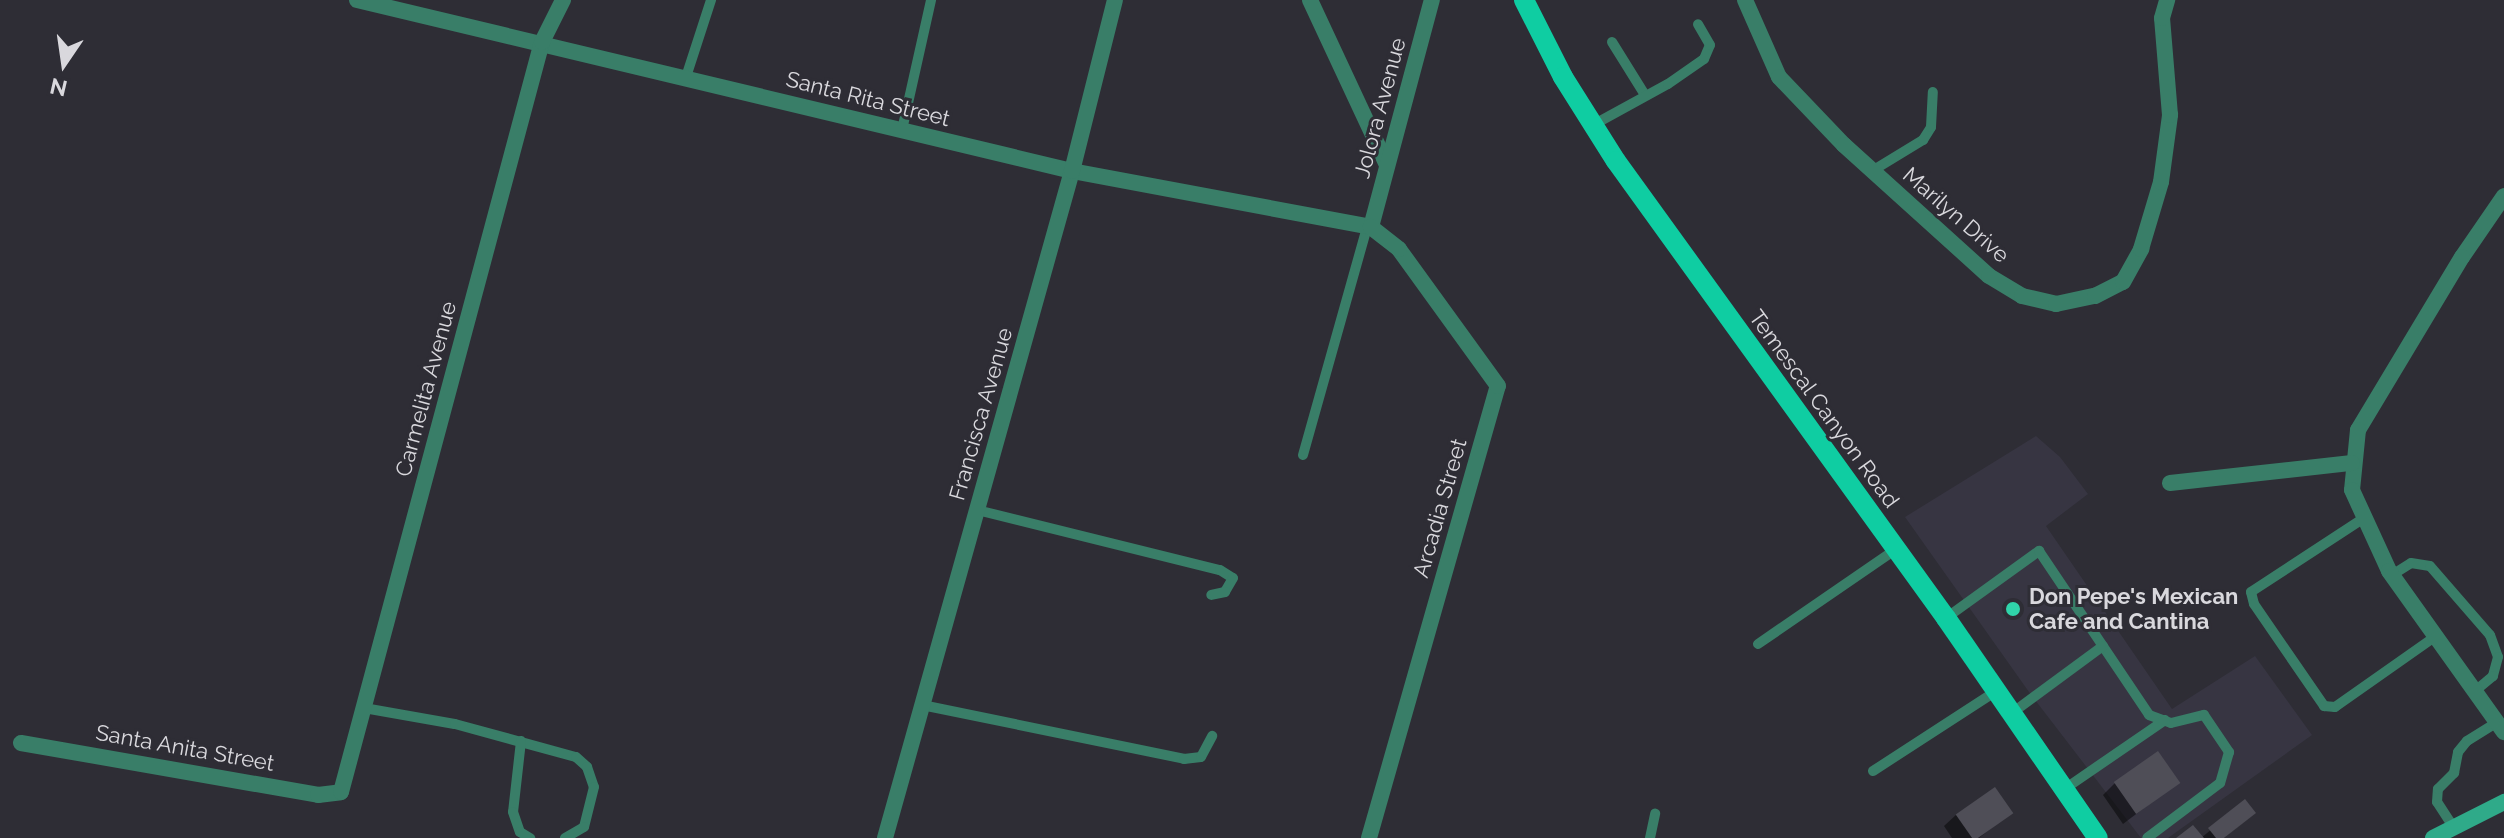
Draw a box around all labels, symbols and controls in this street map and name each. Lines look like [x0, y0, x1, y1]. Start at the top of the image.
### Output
north arrow [24, 24, 104, 104]
street label: Jolora Avenue [1348, 35, 1412, 181]
street label: Santa Rita Street [783, 66, 953, 132]
text: N [48, 73, 70, 102]
street label: Marilyn Drive [1897, 162, 2015, 268]
street label: Carmelita Avenue [390, 298, 462, 480]
street label: Temescal Canyon Road [1743, 305, 1905, 513]
street label: Francisca Avenue [944, 324, 1018, 504]
street label: Arcadia Street [1408, 435, 1472, 581]
place label: Don Pepe's Mexican Cafe and Cantina [2029, 583, 2238, 634]
marker: Don Pepe's Mexican Cafe and Cantina [2004, 600, 2022, 618]
street label: Santa Anita Street [93, 719, 277, 777]

